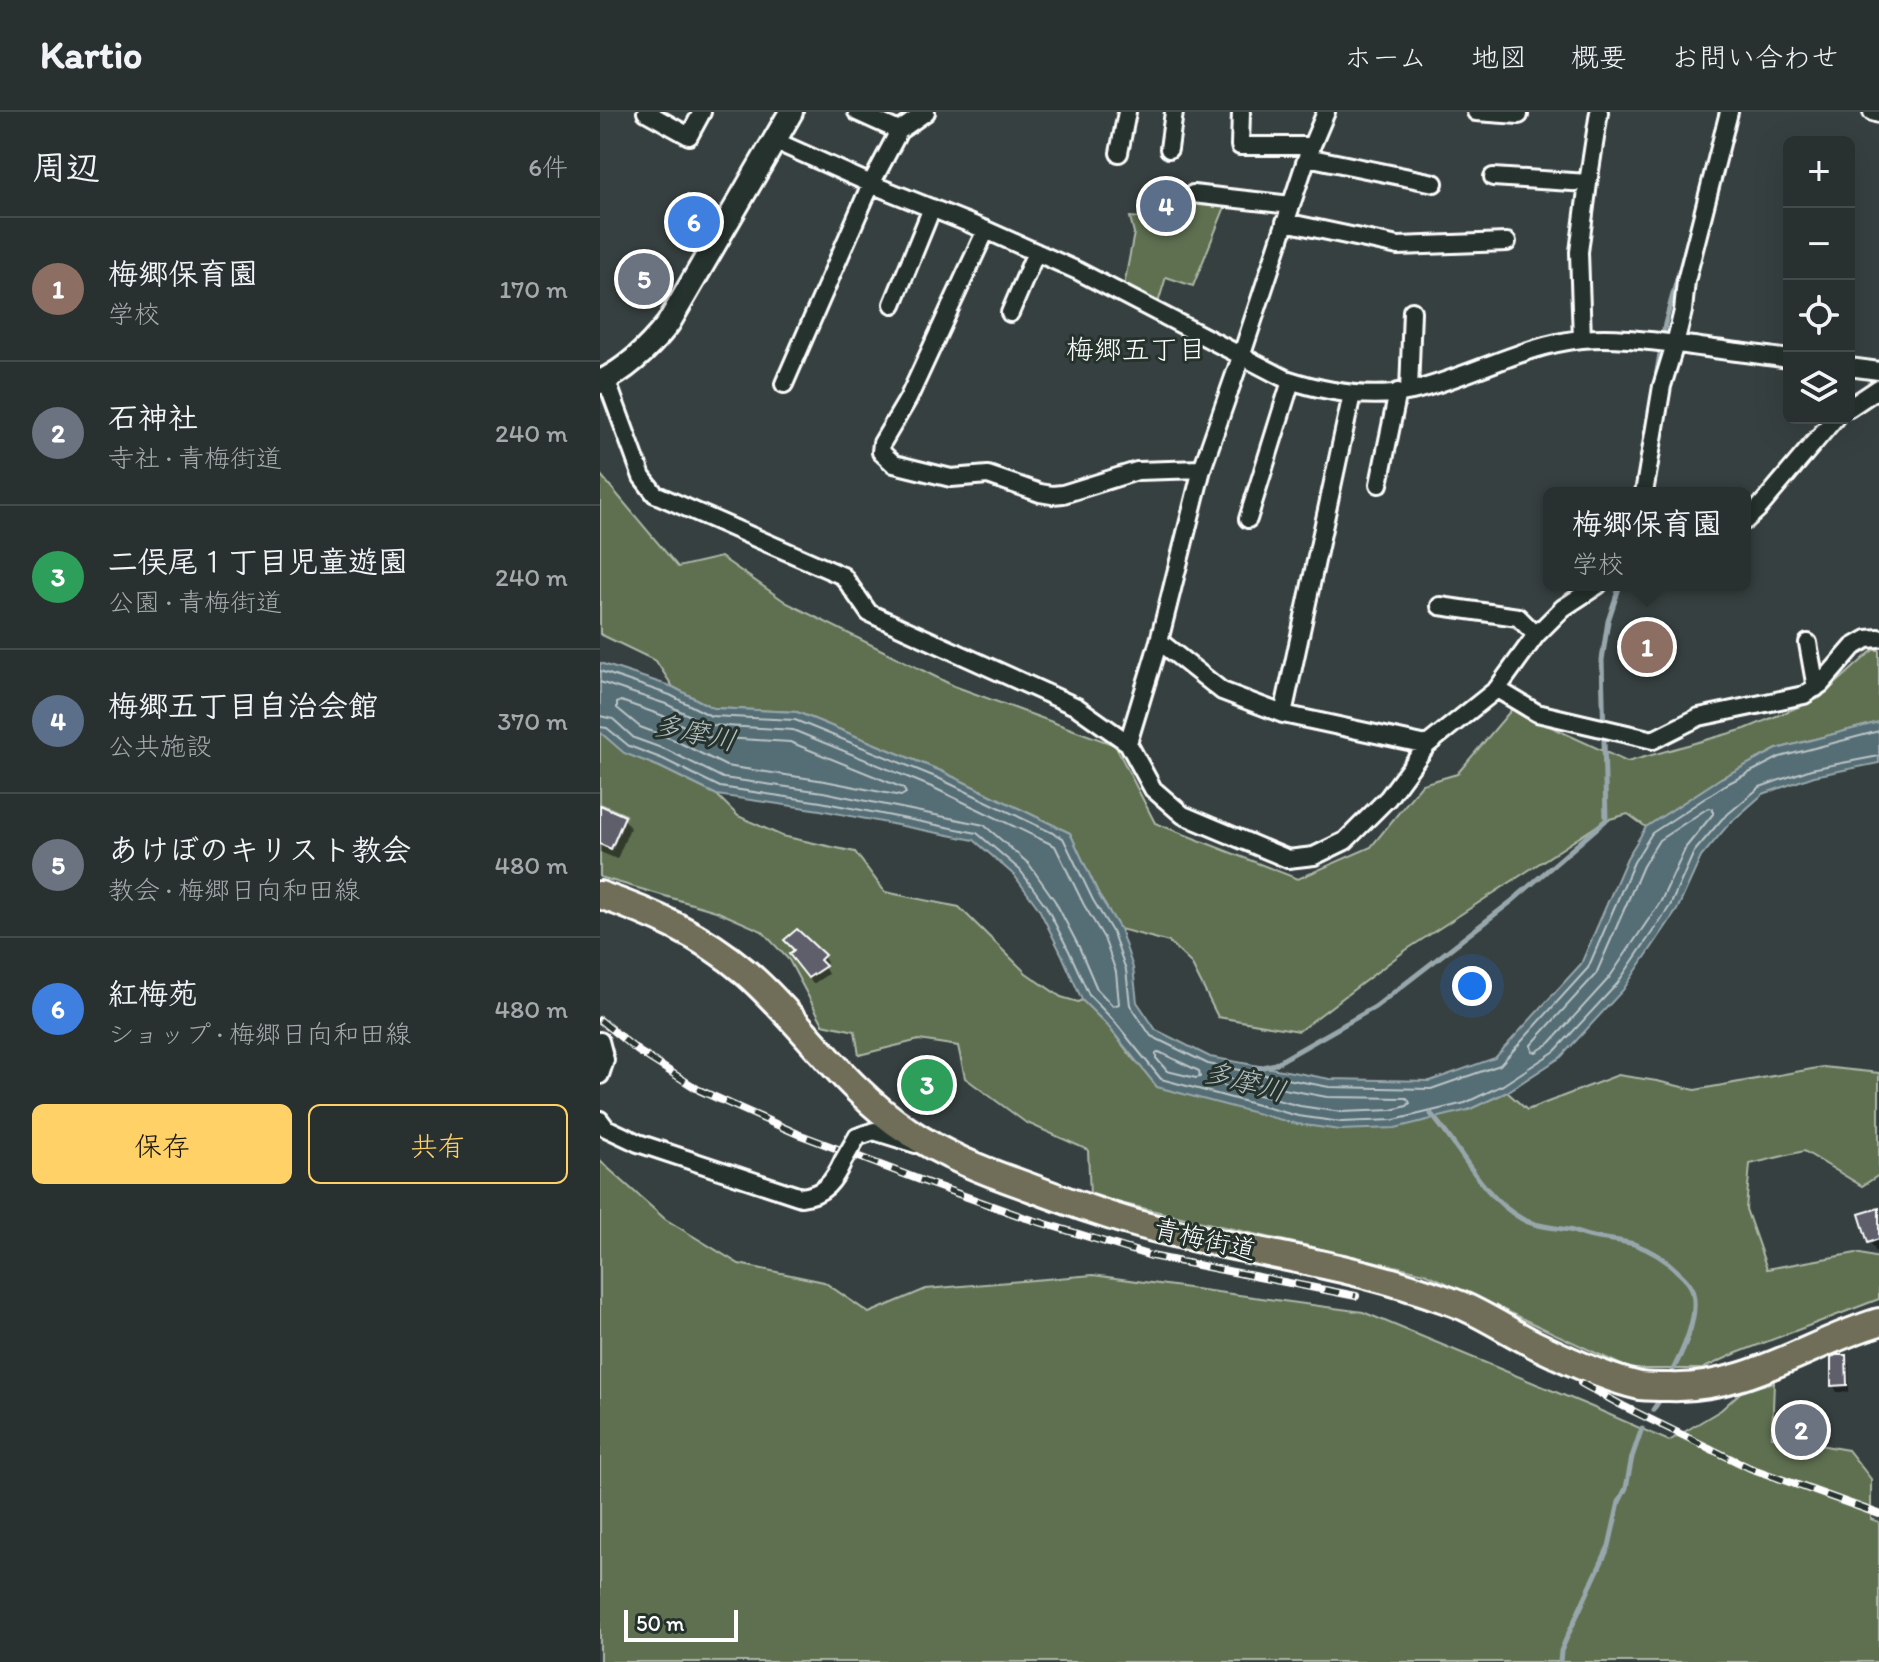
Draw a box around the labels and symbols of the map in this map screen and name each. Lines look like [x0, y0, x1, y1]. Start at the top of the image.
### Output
pin: 4 [1140, 176, 1192, 236]
pin: 6 [668, 192, 720, 252]
pin: 5 [618, 249, 670, 309]
district label: 梅郷五丁目 [1066, 332, 1206, 366]
pin: 1 [1621, 617, 1673, 677]
water label: 多摩川 [650, 707, 740, 757]
your location [1452, 966, 1492, 1006]
water label: 多摩川 [1200, 1054, 1290, 1108]
pin: 3 [901, 1055, 953, 1115]
street label: 青梅街道 [1151, 1212, 1259, 1266]
pin: 2 [1775, 1400, 1827, 1460]
scale bar [624, 1606, 738, 1642]

